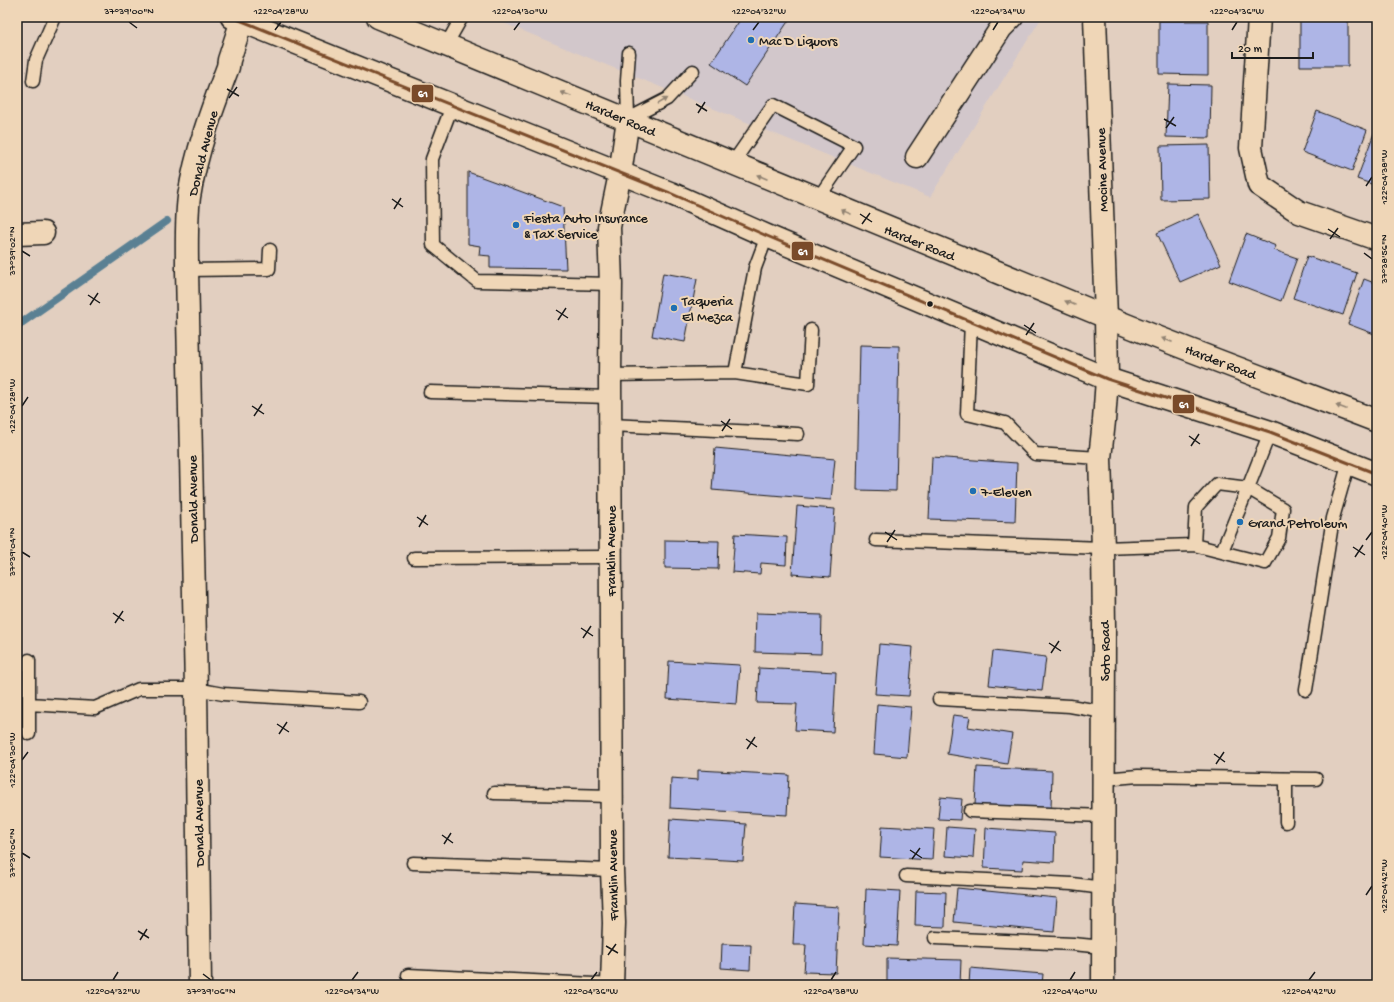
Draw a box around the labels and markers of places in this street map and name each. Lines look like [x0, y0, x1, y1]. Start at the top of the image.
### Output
place label: Mac D Liquors [759, 34, 838, 51]
marker: Mac D Liquors [746, 35, 756, 45]
place label: Fiesta Auto Insurance & Tax Service [523, 211, 648, 244]
marker: Fiesta Auto Insurance & Tax Service [511, 220, 521, 230]
place label: Taqueria El Mezca [681, 294, 734, 327]
unlabelled marker [925, 299, 935, 309]
marker: Taqueria El Mezca [669, 303, 679, 313]
place label: 7-Eleven [980, 485, 1032, 502]
marker: 7-Eleven [968, 486, 978, 496]
place label: Grand Petroleum [1248, 516, 1347, 533]
marker: Grand Petroleum [1235, 517, 1245, 527]

